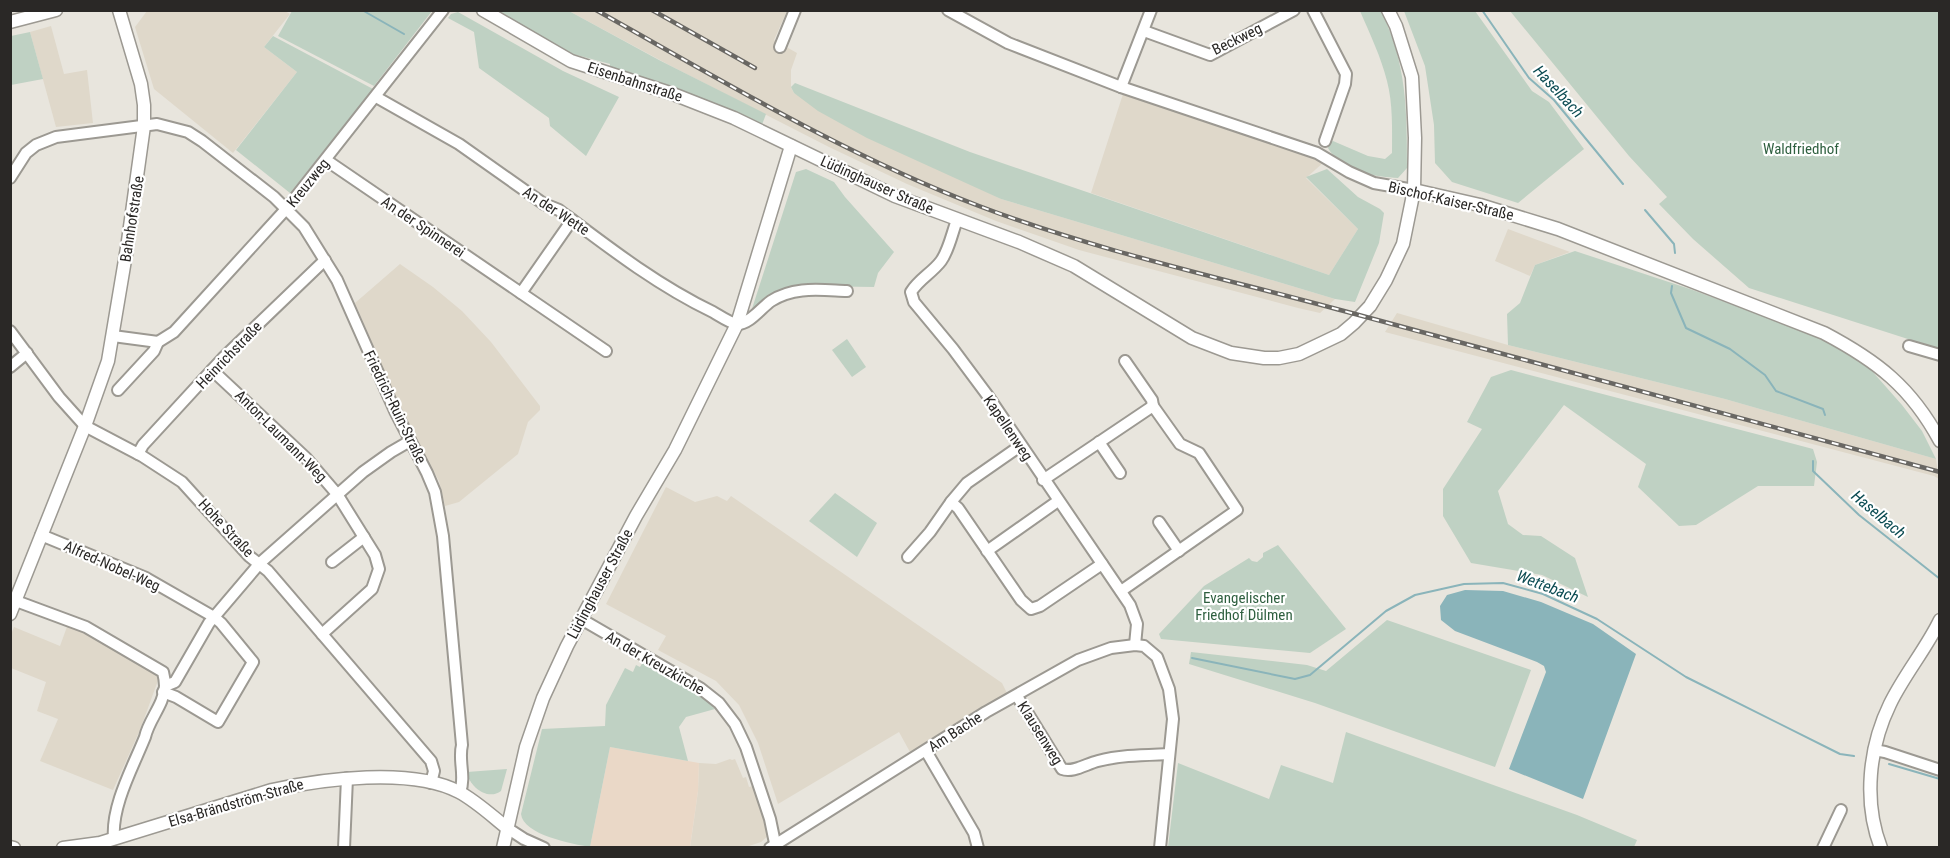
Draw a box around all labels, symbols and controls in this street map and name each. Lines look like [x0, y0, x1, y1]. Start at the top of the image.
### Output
street label: Beckweg [1209, 19, 1265, 59]
street label: Eisenbahnstraße [585, 58, 685, 106]
water label: Haselbach [1530, 61, 1588, 121]
park label: Waldfriedhof [1763, 140, 1839, 158]
street label: Lüdinghauser Straße [818, 152, 936, 218]
street label: Kreuzweg [283, 155, 333, 211]
street label: Bahnhofstraße [116, 175, 148, 263]
street label: Bischof-Kaiser-Straße [1387, 178, 1515, 224]
street label: An der Wette [519, 183, 593, 239]
street label: An der Spinnerei [378, 192, 468, 262]
street label: Heinrichstraße [192, 318, 266, 392]
street label: Friedrich-Ruin-Straße [360, 348, 430, 466]
street label: Anton-Laumann-Weg [231, 386, 331, 486]
street label: Kapellenweg [980, 392, 1036, 464]
water label: Haselbach [1848, 486, 1910, 542]
street label: Hohe Straße [194, 495, 258, 561]
street label: Lüdinghauser Straße [563, 526, 637, 642]
street label: Alfred-Nobel-Weg [61, 537, 163, 595]
water label: Wettebach [1514, 566, 1582, 607]
park label: Evangelischer Friedhof Dülmen [1195, 589, 1293, 624]
street label: An der Kreuzkirche [602, 627, 708, 699]
street label: Klausenweg [1013, 698, 1067, 768]
street label: Am Bache [925, 708, 985, 756]
street label: Elsa-Brändström-Straße [166, 775, 306, 831]

